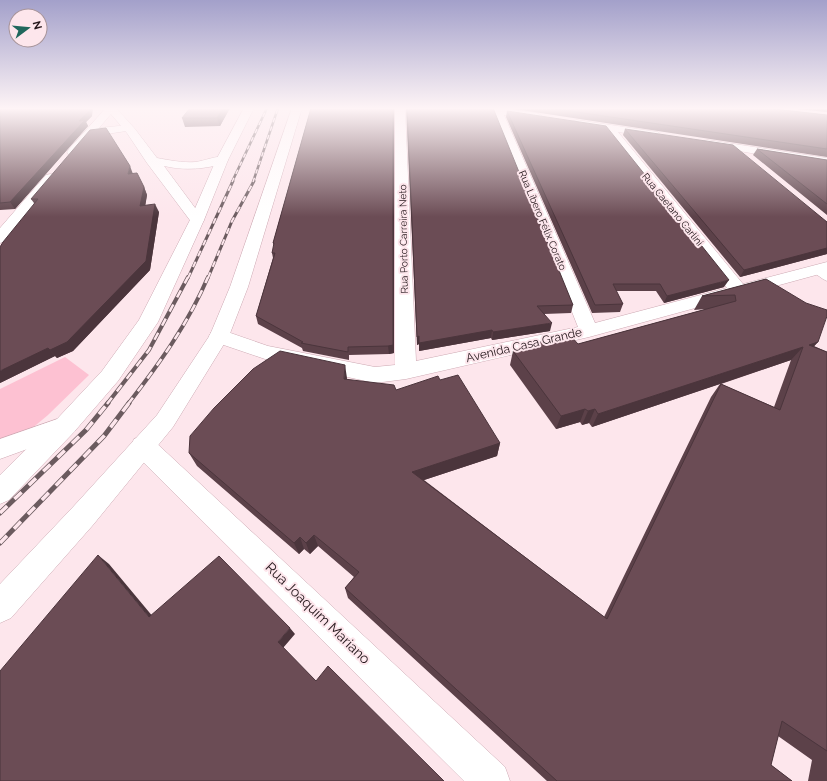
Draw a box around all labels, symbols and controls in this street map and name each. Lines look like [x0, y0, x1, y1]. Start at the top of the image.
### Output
north arrow [8, 8, 48, 48]
text: N [30, 20, 45, 31]
street label: Rua Líbero Félix Corato [517, 169, 569, 272]
street label: Rua Caetano Carlini [640, 171, 705, 248]
street label: Rua Porto Carreira Neto [397, 184, 410, 294]
street label: Avenida Casa Grande [465, 325, 583, 365]
street label: Rua Joaquim Mariano [262, 559, 374, 667]

